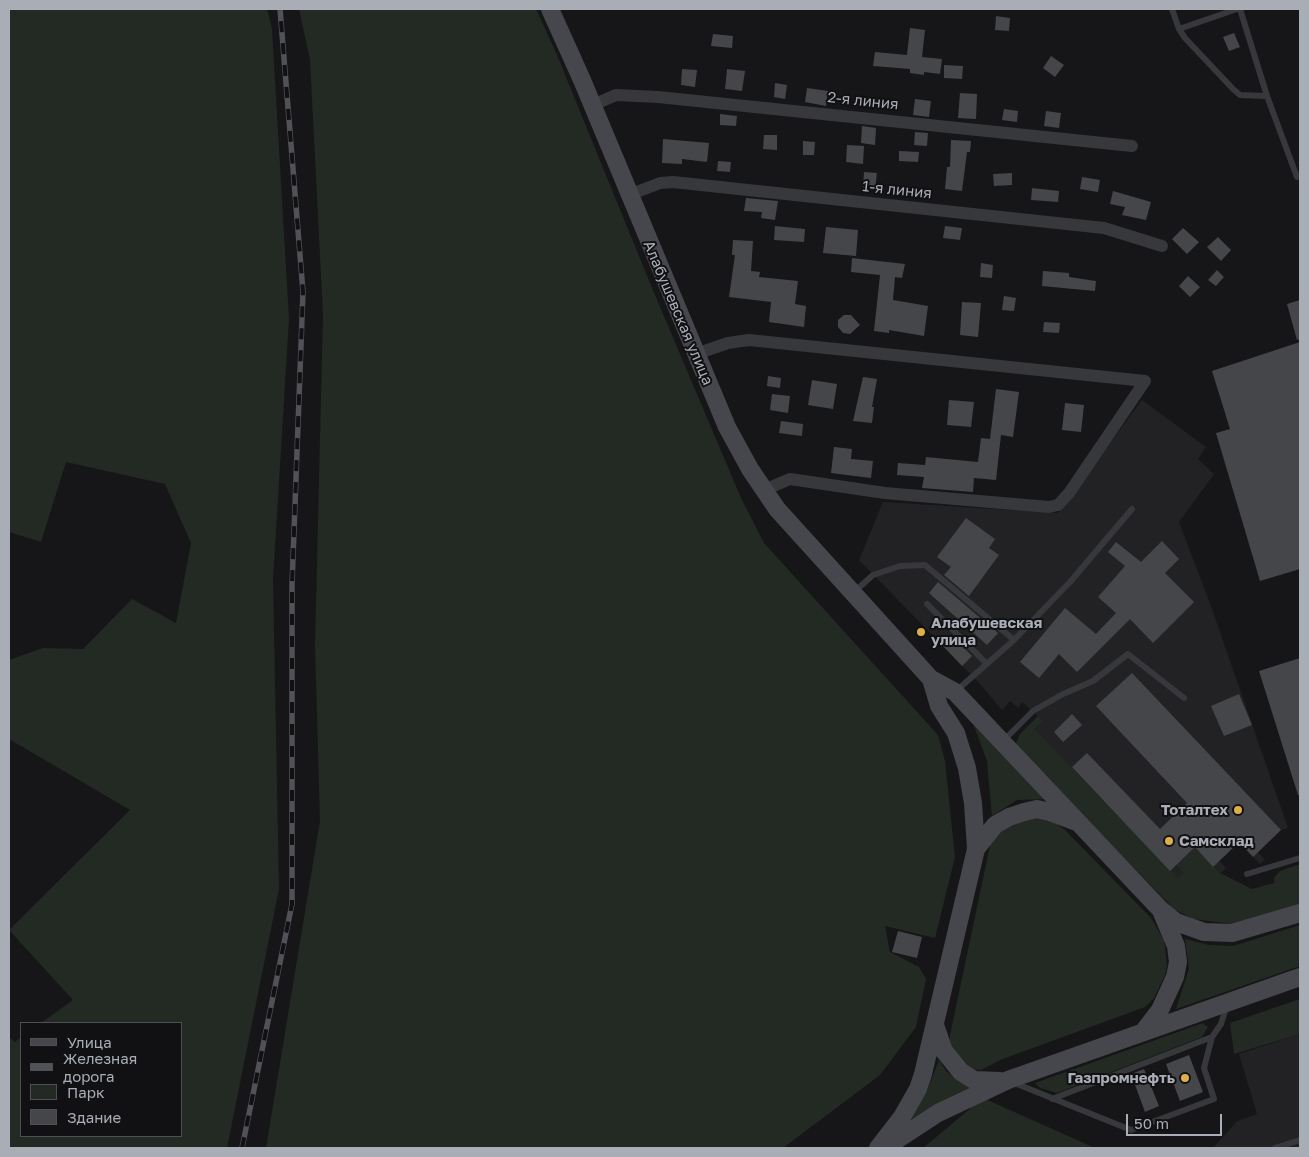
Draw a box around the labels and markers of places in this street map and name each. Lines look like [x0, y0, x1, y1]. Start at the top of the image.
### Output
place label: Алабушевская улица [931, 614, 1042, 649]
marker: Алабушевская улица [915, 626, 927, 638]
place label: Тоталтех [1161, 801, 1228, 819]
marker: Тоталтех [1232, 804, 1244, 816]
place label: Самсклад [1179, 832, 1254, 850]
marker: Самсклад [1163, 835, 1175, 847]
place label: Газпромнефть [1067, 1069, 1175, 1087]
marker: Газпромнефть [1179, 1072, 1191, 1084]

